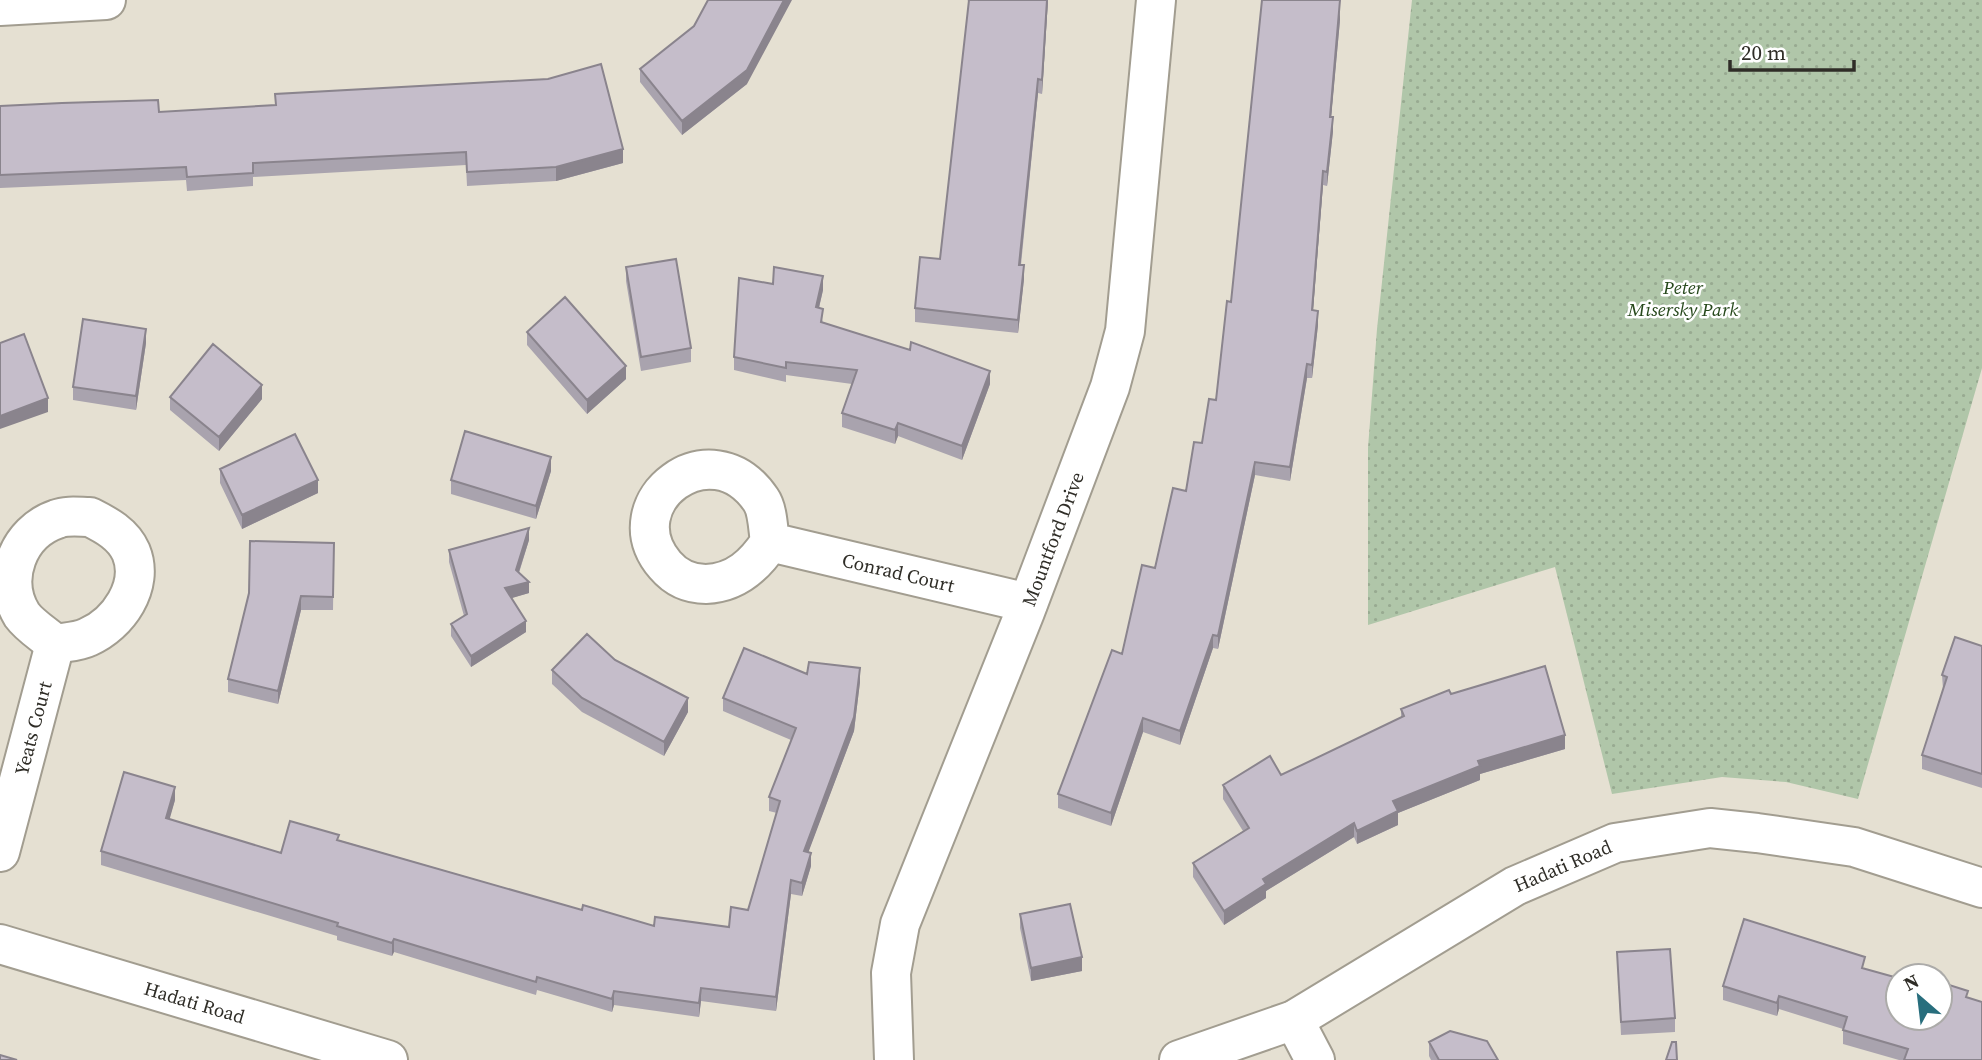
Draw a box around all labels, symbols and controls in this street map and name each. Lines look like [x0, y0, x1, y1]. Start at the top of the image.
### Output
scale bar [1730, 28, 1854, 72]
text: 20 m [1741, 38, 1786, 67]
park label: Peter Misersky Park [1627, 274, 1738, 322]
street label: Mountford Drive [1015, 468, 1090, 610]
street label: Conrad Court [840, 547, 958, 598]
street label: Yeats Court [8, 678, 58, 778]
street label: Hadati Road [1510, 833, 1616, 898]
north arrow [1884, 962, 1954, 1032]
text: N [1899, 967, 1923, 997]
street label: Hadati Road [141, 975, 248, 1030]

